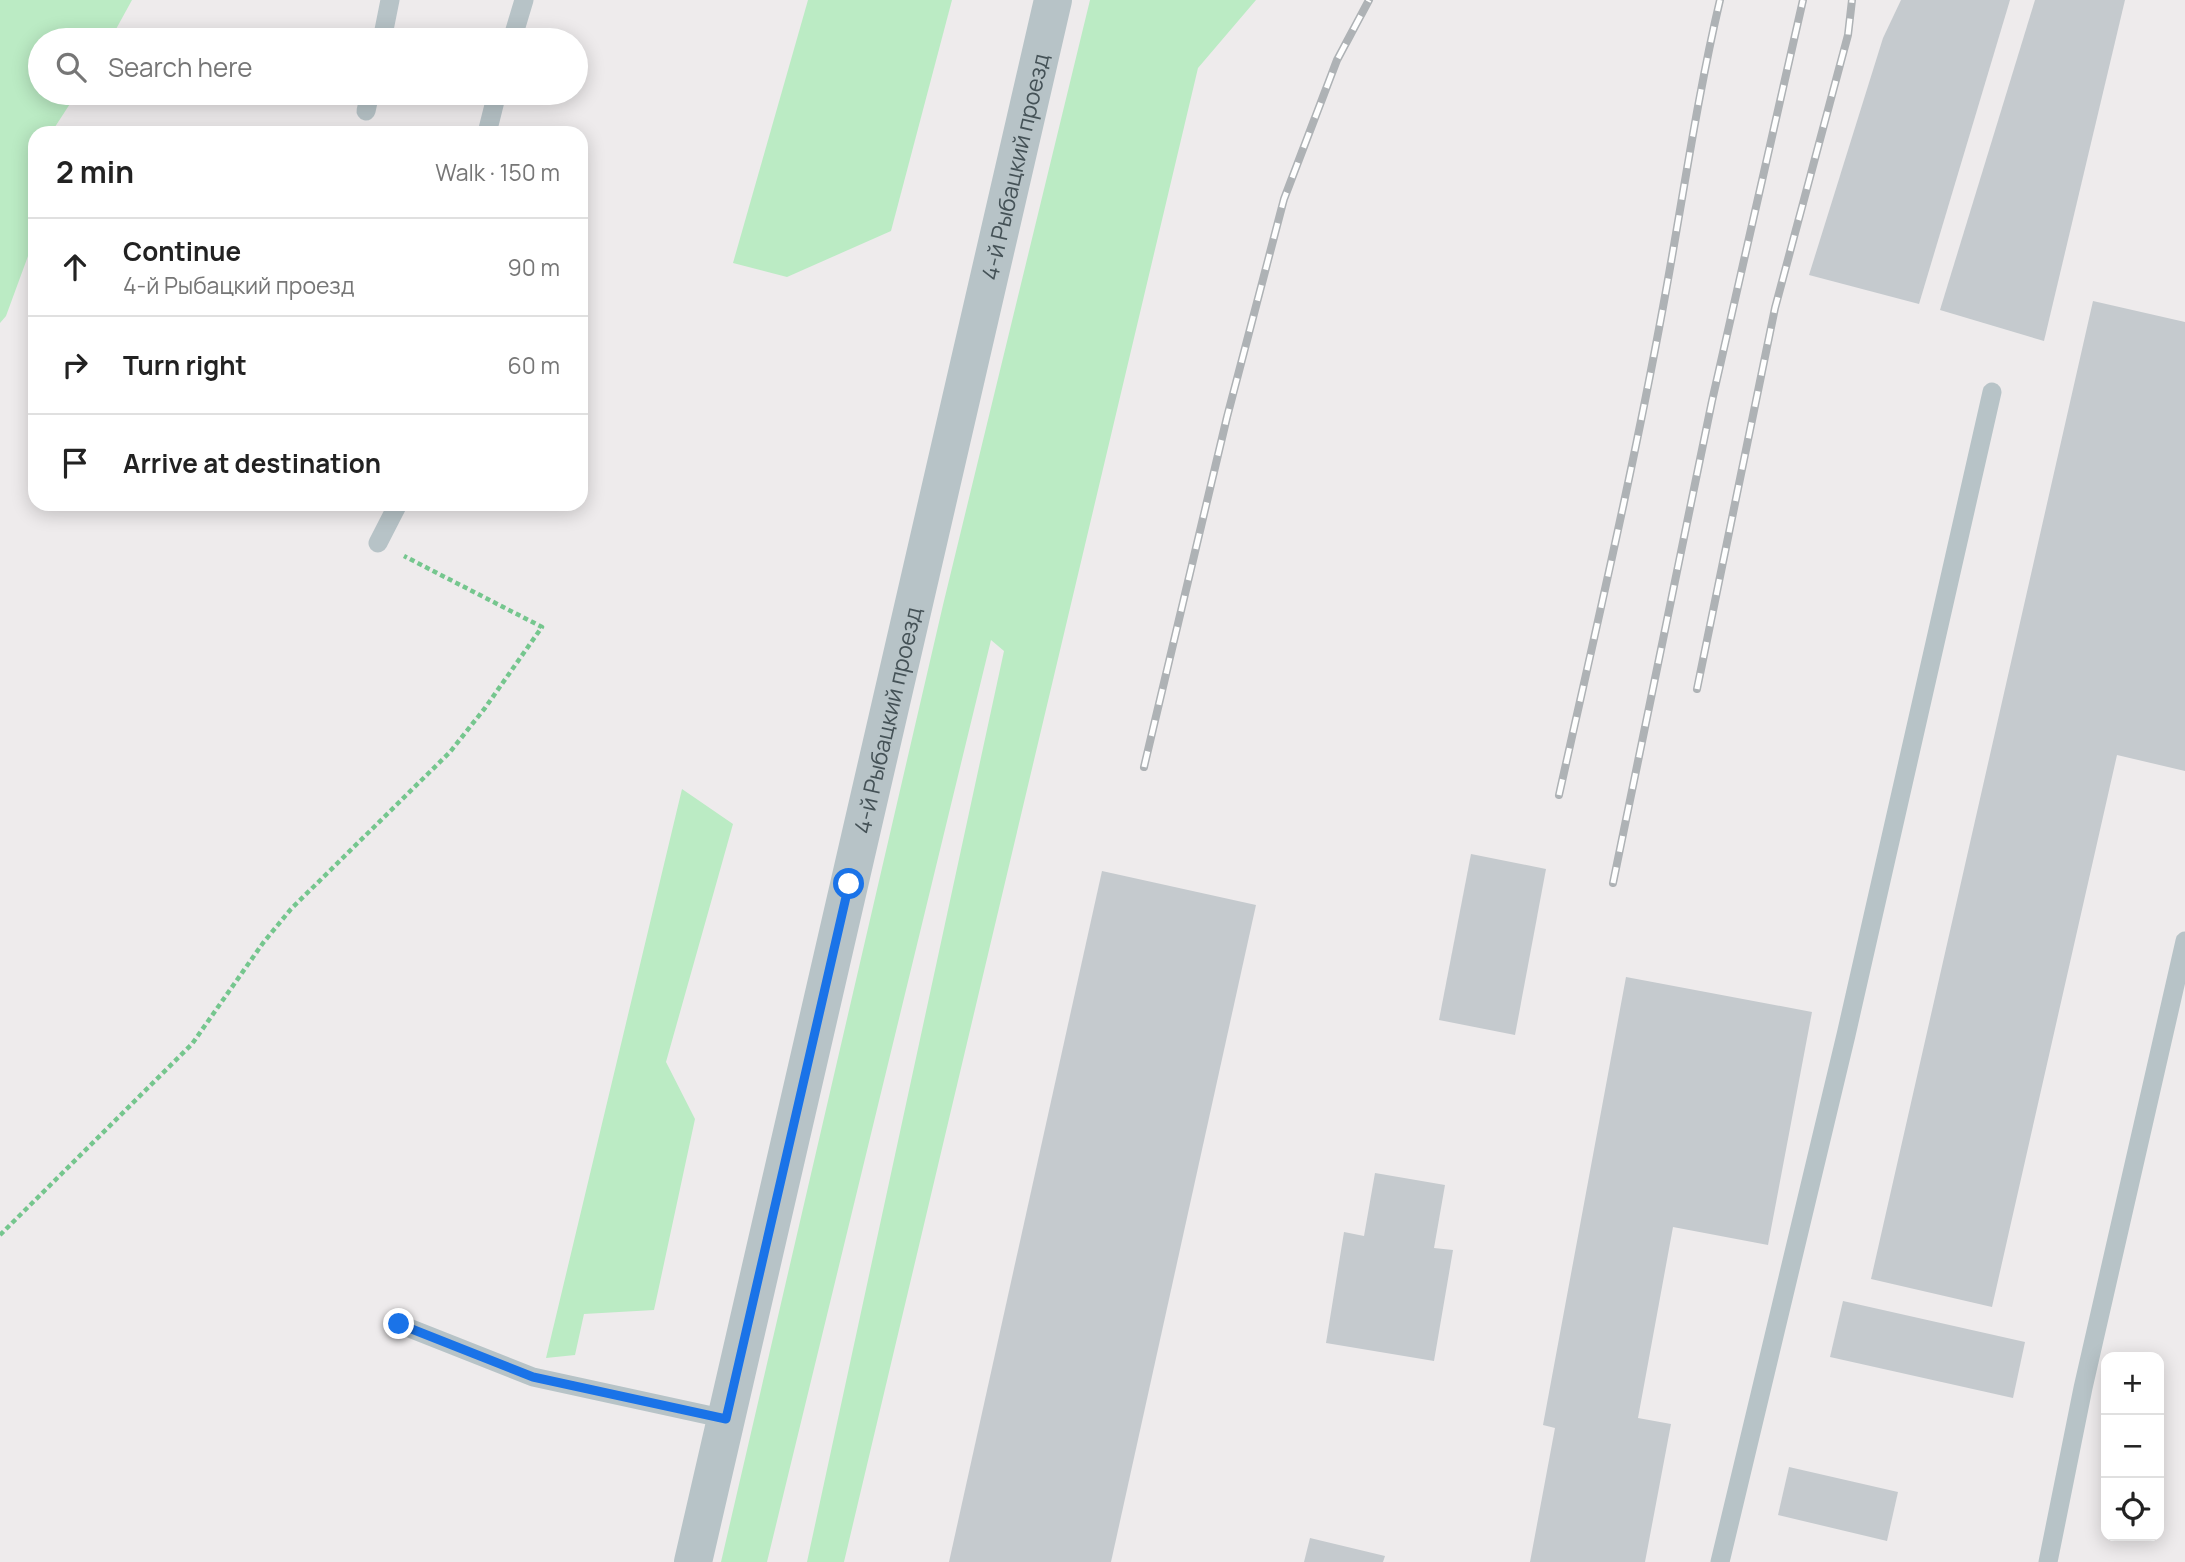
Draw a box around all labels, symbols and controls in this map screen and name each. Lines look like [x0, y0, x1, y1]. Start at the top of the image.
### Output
search box [28, 28, 588, 105]
icon: search [52, 48, 90, 86]
text: Search here [108, 49, 253, 85]
street label: 4-й Рыбацкий проезд [973, 50, 1056, 283]
text: 2 min [56, 151, 134, 192]
text: Walk · 150 m [435, 156, 560, 188]
text: Continue [123, 233, 241, 269]
icon: ahead [56, 248, 94, 286]
text: 90 m [508, 251, 560, 283]
text: 4-й Рыбацкий проезд [123, 269, 354, 301]
icon: right [56, 346, 94, 384]
text: Turn right [123, 347, 247, 383]
text: 60 m [508, 349, 560, 381]
icon: arrive [56, 444, 94, 482]
text: Arrive at destination [123, 445, 381, 481]
street label: 4-й Рыбацкий проезд [845, 603, 929, 837]
route start [833, 868, 864, 899]
route end [383, 1308, 414, 1339]
map controls [2101, 1352, 2164, 1541]
button: + [2101, 1352, 2164, 1415]
button: − [2101, 1415, 2164, 1478]
button: locate [2101, 1478, 2164, 1541]

